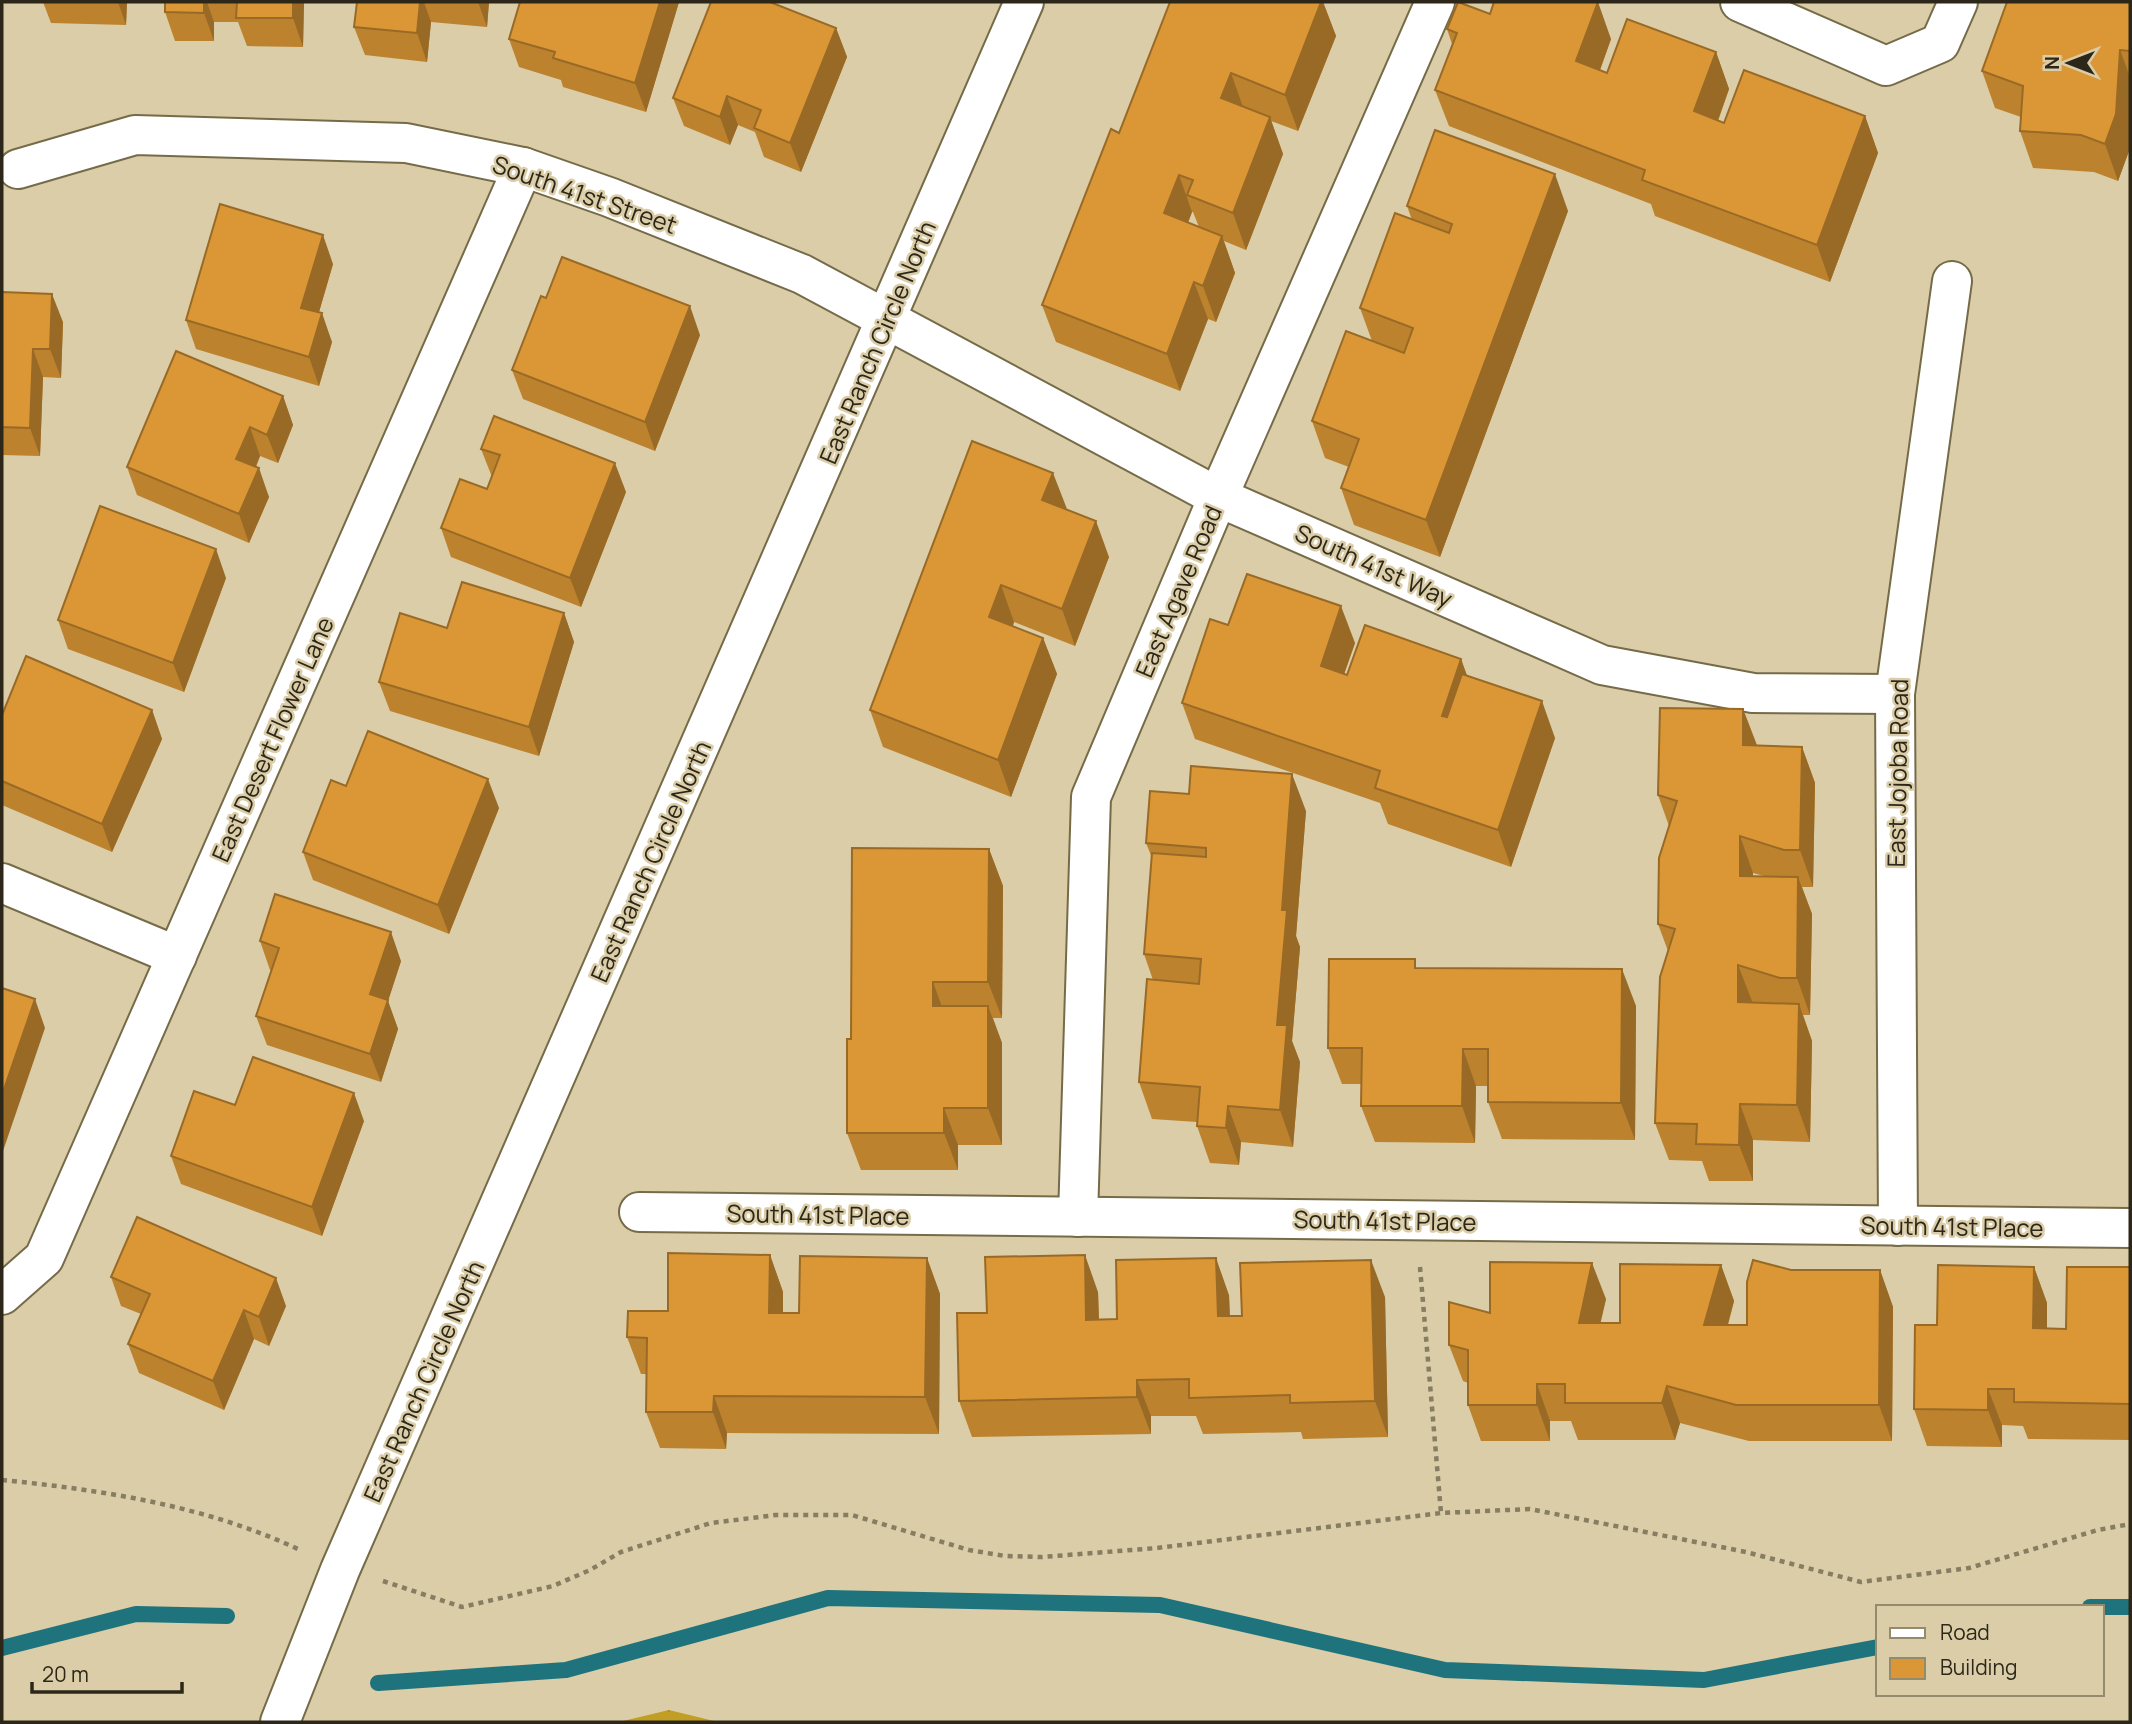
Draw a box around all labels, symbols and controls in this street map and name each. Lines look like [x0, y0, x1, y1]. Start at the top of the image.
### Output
north arrow [2034, 28, 2104, 98]
text: N [2039, 56, 2065, 70]
street label: South 41st Street [488, 147, 682, 241]
street label: East Ranch Circle North [811, 216, 943, 468]
street label: East Agave Road [1127, 500, 1229, 682]
street label: South 41st Way [1290, 516, 1458, 615]
street label: East Desert Flower Lane [203, 611, 341, 867]
street label: East Jojoba Road [1879, 678, 1915, 868]
street label: East Ranch Circle North [582, 735, 718, 987]
street label: South 41st Place [726, 1196, 910, 1232]
street label: South 41st Place [1293, 1202, 1477, 1238]
street label: South 41st Place [1860, 1208, 2044, 1244]
street label: East Ranch Circle North [355, 1255, 491, 1507]
legend [1876, 1605, 2104, 1696]
text: Road [1940, 1618, 1990, 1646]
scale bar [32, 1650, 182, 1694]
text: Building [1940, 1653, 2017, 1681]
text: 20 m [42, 1660, 89, 1688]

